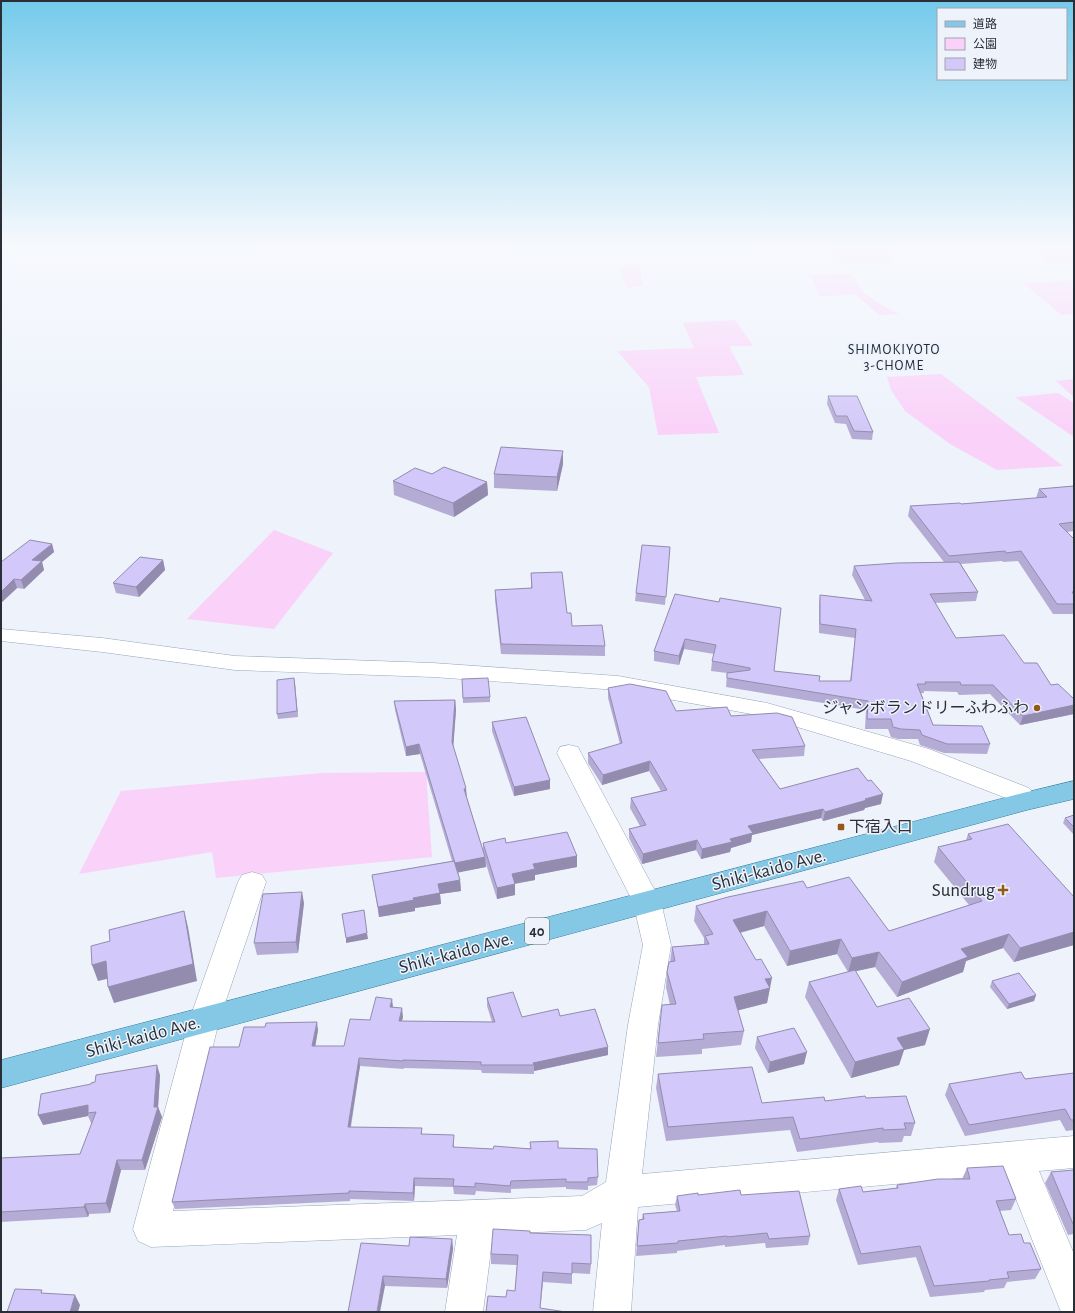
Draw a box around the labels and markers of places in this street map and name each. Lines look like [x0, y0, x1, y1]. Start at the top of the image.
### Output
place label: ジャンボランドリーふわふわ [822, 699, 1029, 716]
marker: ジャンボランドリーふわふわ [1032, 703, 1042, 713]
place label: 下宿入口 [849, 819, 913, 835]
marker: 下宿入口 [836, 822, 846, 832]
place label: Sundrug [932, 881, 996, 900]
marker: Sundrug [998, 885, 1008, 895]

